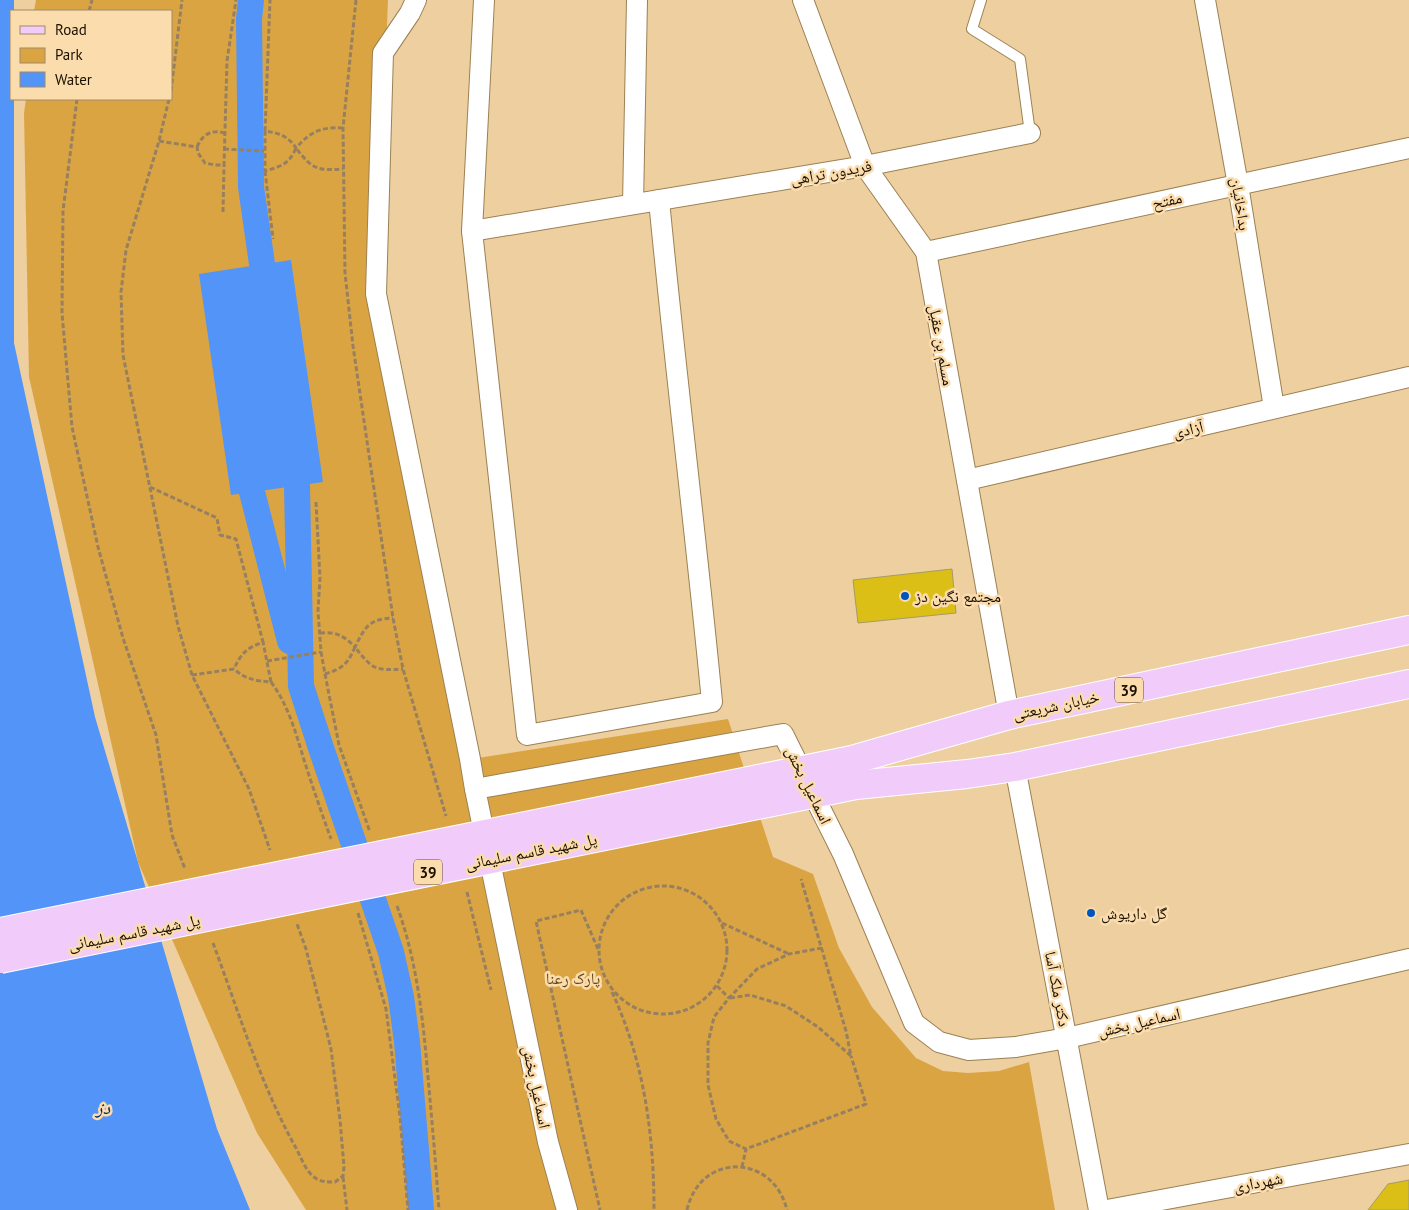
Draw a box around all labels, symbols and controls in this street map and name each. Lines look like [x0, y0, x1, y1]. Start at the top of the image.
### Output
legend [10, 10, 172, 100]
text: Road [55, 20, 87, 39]
text: Park [55, 45, 83, 64]
text: Water [55, 70, 92, 89]
street label: فریدون تراهی [789, 155, 873, 190]
street label: بداخانیان [1226, 176, 1255, 232]
street label: مفتح [1150, 187, 1184, 214]
street label: مسلم بن عقیل [924, 303, 959, 387]
street label: آزادی [1171, 416, 1206, 443]
place label: مجتمع نگین دز [914, 586, 1001, 607]
marker: مجتمع نگین دز [899, 590, 911, 602]
road number: 39 [1115, 678, 1143, 702]
street label: خیابان شریعتی [1011, 686, 1101, 725]
street label: اسماعیل بخش [781, 743, 836, 828]
street label: پل شهید قاسم سلیمانی [463, 828, 599, 875]
road number: 39 [414, 860, 442, 884]
place label: گل داریوش [1101, 903, 1168, 924]
marker: گل داریوش [1085, 907, 1097, 919]
street label: پل شهید قاسم سلیمانی [66, 909, 202, 956]
street label: دکتر ملک آسا [1041, 950, 1075, 1028]
park label: پارک رعنا [546, 968, 601, 988]
street label: اسماعیل بخش [1096, 1003, 1182, 1042]
street label: اسماعیل بخش [518, 1044, 556, 1130]
water label: دز [94, 1096, 111, 1119]
street label: شهرداری [1232, 1167, 1284, 1198]

